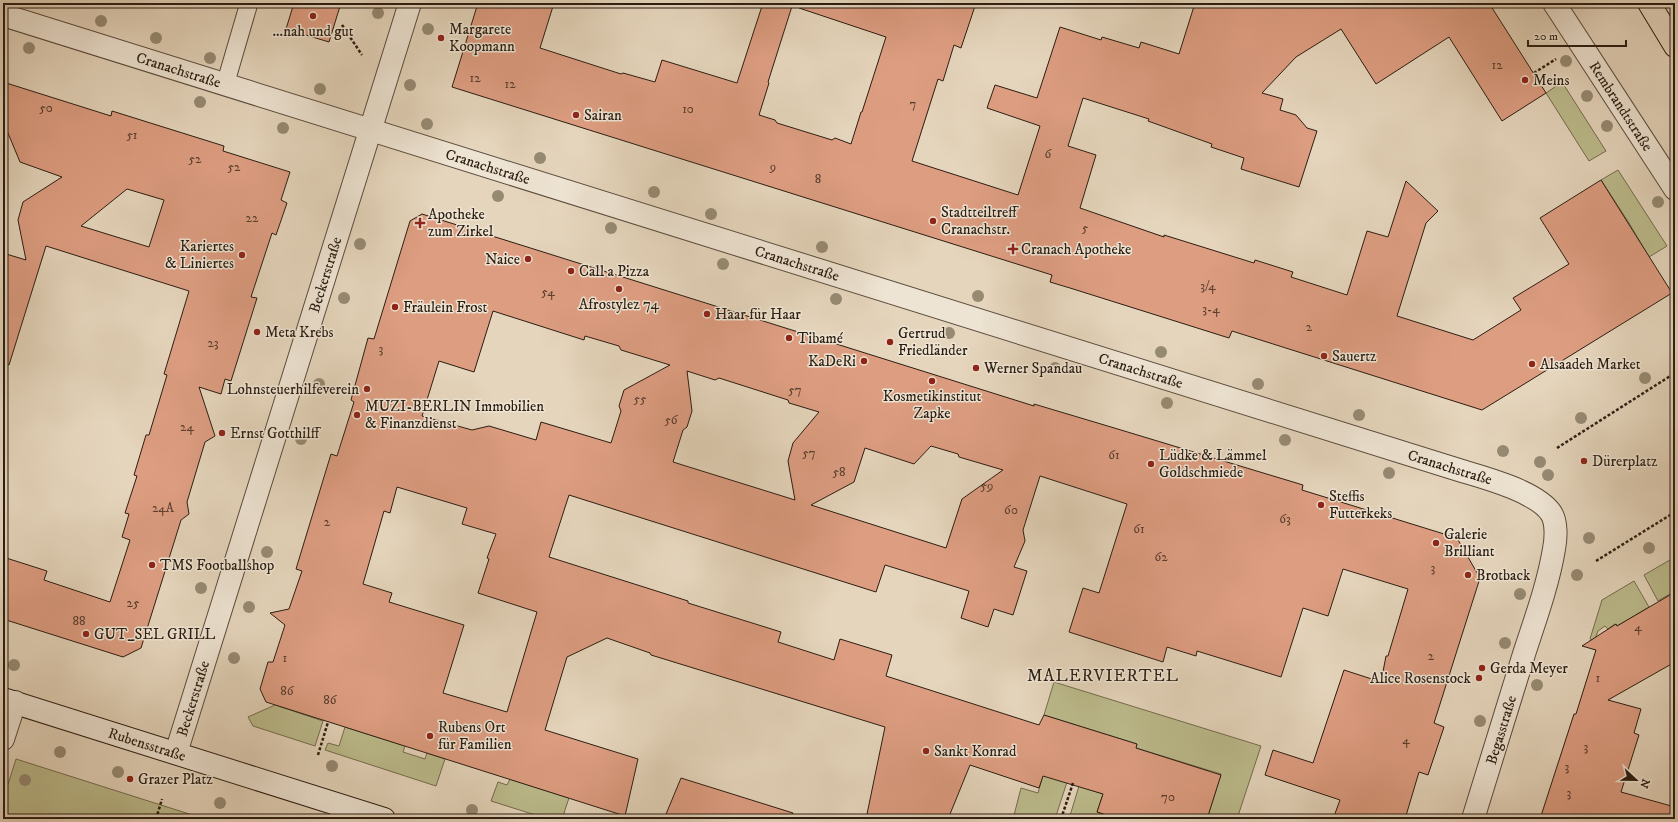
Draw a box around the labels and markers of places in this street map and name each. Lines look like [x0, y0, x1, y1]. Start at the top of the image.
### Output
marker: ...nah und gut [308, 11, 318, 21]
place label: Margarete Koopmann [449, 20, 515, 56]
place label: ...nah und gut [272, 22, 354, 41]
marker: Margarete Koopmann [436, 33, 446, 43]
place label: Meins [1533, 71, 1569, 90]
marker: Meins [1520, 75, 1530, 85]
place label: Sairan [584, 106, 622, 125]
marker: Sairan [571, 110, 581, 120]
place label: Stadtteiltreff Cranachstr. [941, 203, 1019, 239]
place label: Apotheke zum Zirkel [428, 205, 494, 241]
marker: Stadtteiltreff Cranachstr. [928, 216, 938, 226]
marker: Apotheke zum Zirkel [415, 218, 425, 228]
place label: Kariertes & Liniertes [165, 237, 234, 273]
place label: Cranach Apotheke [1021, 240, 1131, 259]
marker: Cranach Apotheke [1008, 244, 1018, 254]
marker: Kariertes & Liniertes [237, 250, 247, 260]
place label: Naice [485, 250, 520, 269]
marker: Naice [523, 254, 533, 264]
place label: Call a Pizza [579, 262, 650, 281]
marker: Call a Pizza [566, 266, 576, 276]
marker: Afrostylez 74 [614, 284, 624, 294]
place label: Afrostylez 74 [579, 295, 660, 314]
place label: Fräulein Frost [403, 298, 488, 317]
marker: Fräulein Frost [390, 302, 400, 312]
place label: Haar für Haar [715, 305, 801, 324]
marker: Haar für Haar [702, 309, 712, 319]
place label: Meta Krebs [265, 323, 333, 342]
place label: Gertrud Friedländer [898, 324, 968, 360]
marker: Meta Krebs [252, 327, 262, 337]
place label: Tibamé [797, 329, 844, 348]
marker: Tibamé [784, 333, 794, 343]
marker: Gertrud Friedländer [885, 337, 895, 347]
place label: Sauertz [1332, 347, 1377, 366]
marker: Sauertz [1319, 351, 1329, 361]
place label: KaDeRi [808, 352, 856, 371]
place label: Alsaadeh Market [1540, 355, 1641, 374]
marker: KaDeRi [859, 356, 869, 366]
place label: Werner Spandau [983, 359, 1082, 378]
marker: Alsaadeh Market [1527, 359, 1537, 369]
marker: Werner Spandau [971, 363, 981, 373]
marker: Kosmetikinstitut Zapke [927, 376, 937, 386]
place label: Lohnsteuerhilfeverein [227, 380, 359, 399]
marker: Lohnsteuerhilfeverein [362, 384, 372, 394]
place label: Kosmetikinstitut Zapke [883, 387, 981, 423]
place label: MUZI-BERLIN Immobilien & Finanzdienst [365, 397, 544, 433]
marker: MUZI-BERLIN Immobilien & Finanzdienst [352, 410, 362, 420]
place label: Ernst Gotthilff [230, 424, 322, 443]
marker: Ernst Gotthilff [217, 428, 227, 438]
place label: Lüdke & Lämmel Goldschmiede [1159, 446, 1267, 482]
place label: Dürerplatz [1592, 452, 1658, 471]
marker: Dürerplatz [1579, 456, 1589, 466]
marker: Lüdke & Lämmel Goldschmiede [1146, 459, 1156, 469]
place label: Steffis Futterkeks [1329, 487, 1392, 523]
marker: Steffis Futterkeks [1316, 500, 1326, 510]
place label: Galerie Brilliant [1444, 525, 1495, 561]
marker: Galerie Brilliant [1431, 538, 1441, 548]
place label: TMS Footballshop [160, 556, 275, 575]
marker: TMS Footballshop [147, 560, 157, 570]
place label: Brotback [1476, 566, 1531, 585]
marker: Brotback [1463, 570, 1473, 580]
place label: GUT_SEL GRILL [94, 625, 216, 644]
marker: GUT_SEL GRILL [81, 629, 91, 639]
place label: Gerda Meyer [1490, 659, 1568, 678]
marker: Gerda Meyer [1477, 663, 1487, 673]
place label: Alice Rosenstock [1370, 669, 1472, 688]
marker: Alice Rosenstock [1474, 673, 1484, 683]
place label: Rubens Ort für Familien [438, 718, 512, 754]
marker: Rubens Ort für Familien [425, 731, 435, 741]
place label: Sankt Konrad [934, 742, 1017, 761]
marker: Sankt Konrad [921, 746, 931, 756]
place label: Grazer Platz [138, 770, 213, 789]
marker: Grazer Platz [125, 774, 135, 784]

